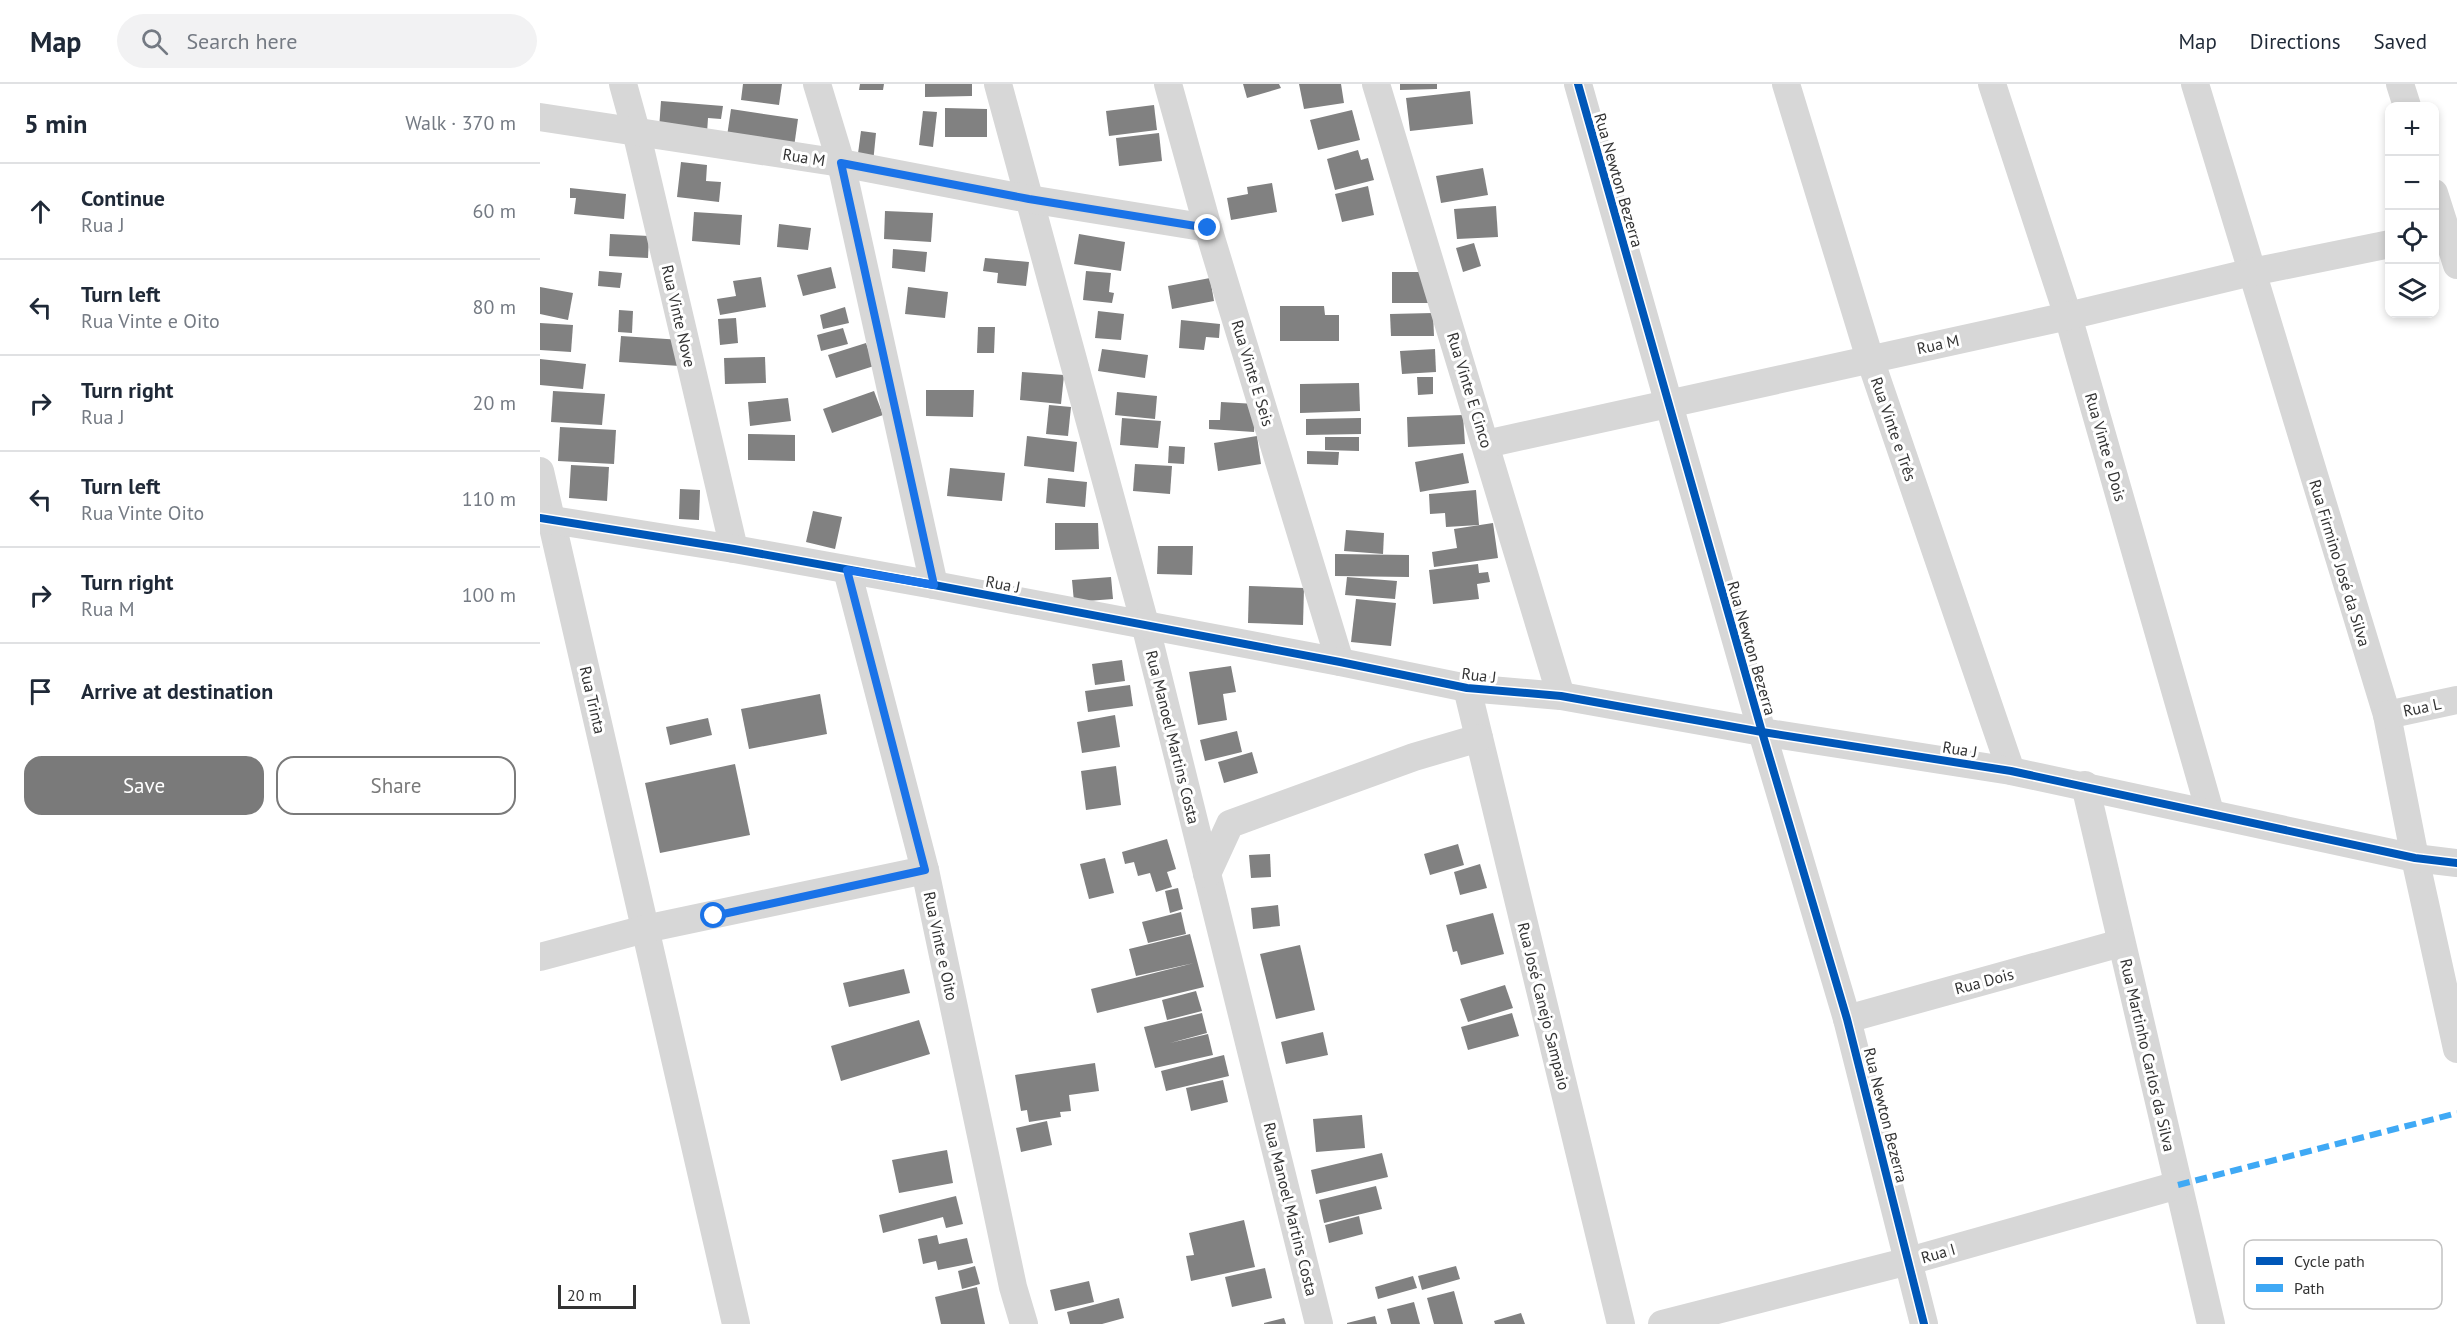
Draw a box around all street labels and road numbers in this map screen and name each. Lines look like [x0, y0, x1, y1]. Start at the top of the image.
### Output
street label: Rua Newton Bezerra [1590, 111, 1648, 249]
street label: Rua M [781, 144, 827, 170]
street label: Rua Vinte Nove [658, 263, 700, 369]
street label: Rua Vinte E Seis [1227, 317, 1279, 429]
street label: Rua Vinte E Cinco [1443, 330, 1497, 450]
street label: Rua M [1915, 330, 1961, 358]
street label: Rua Vinte e Três [1867, 374, 1921, 484]
street label: Rua Vinte e Dois [2081, 390, 2131, 504]
street label: Rua Firmino José da Silva [2305, 477, 2375, 649]
street label: Rua J [984, 571, 1022, 597]
street label: Rua Newton Bezerra [1723, 579, 1781, 717]
street label: Rua Manoel Martins Costa [1142, 648, 1204, 826]
street label: Rua J [1460, 663, 1498, 687]
street label: Rua Trinta [576, 664, 610, 736]
street label: Rua L [2401, 693, 2443, 721]
street label: Rua J [1941, 736, 1979, 762]
street label: Rua Vinte e Oito [920, 890, 962, 1002]
street label: Rua José Canejo Sampaio [1513, 920, 1575, 1092]
street label: Rua Martinho Carlos da Silva [2116, 957, 2180, 1153]
street label: Rua Dois [1952, 963, 2016, 998]
street label: Rua Newton Bezerra [1860, 1045, 1912, 1185]
street label: Rua Manoel Martins Costa [1260, 1120, 1322, 1298]
street label: Rua I [1918, 1239, 1958, 1267]

